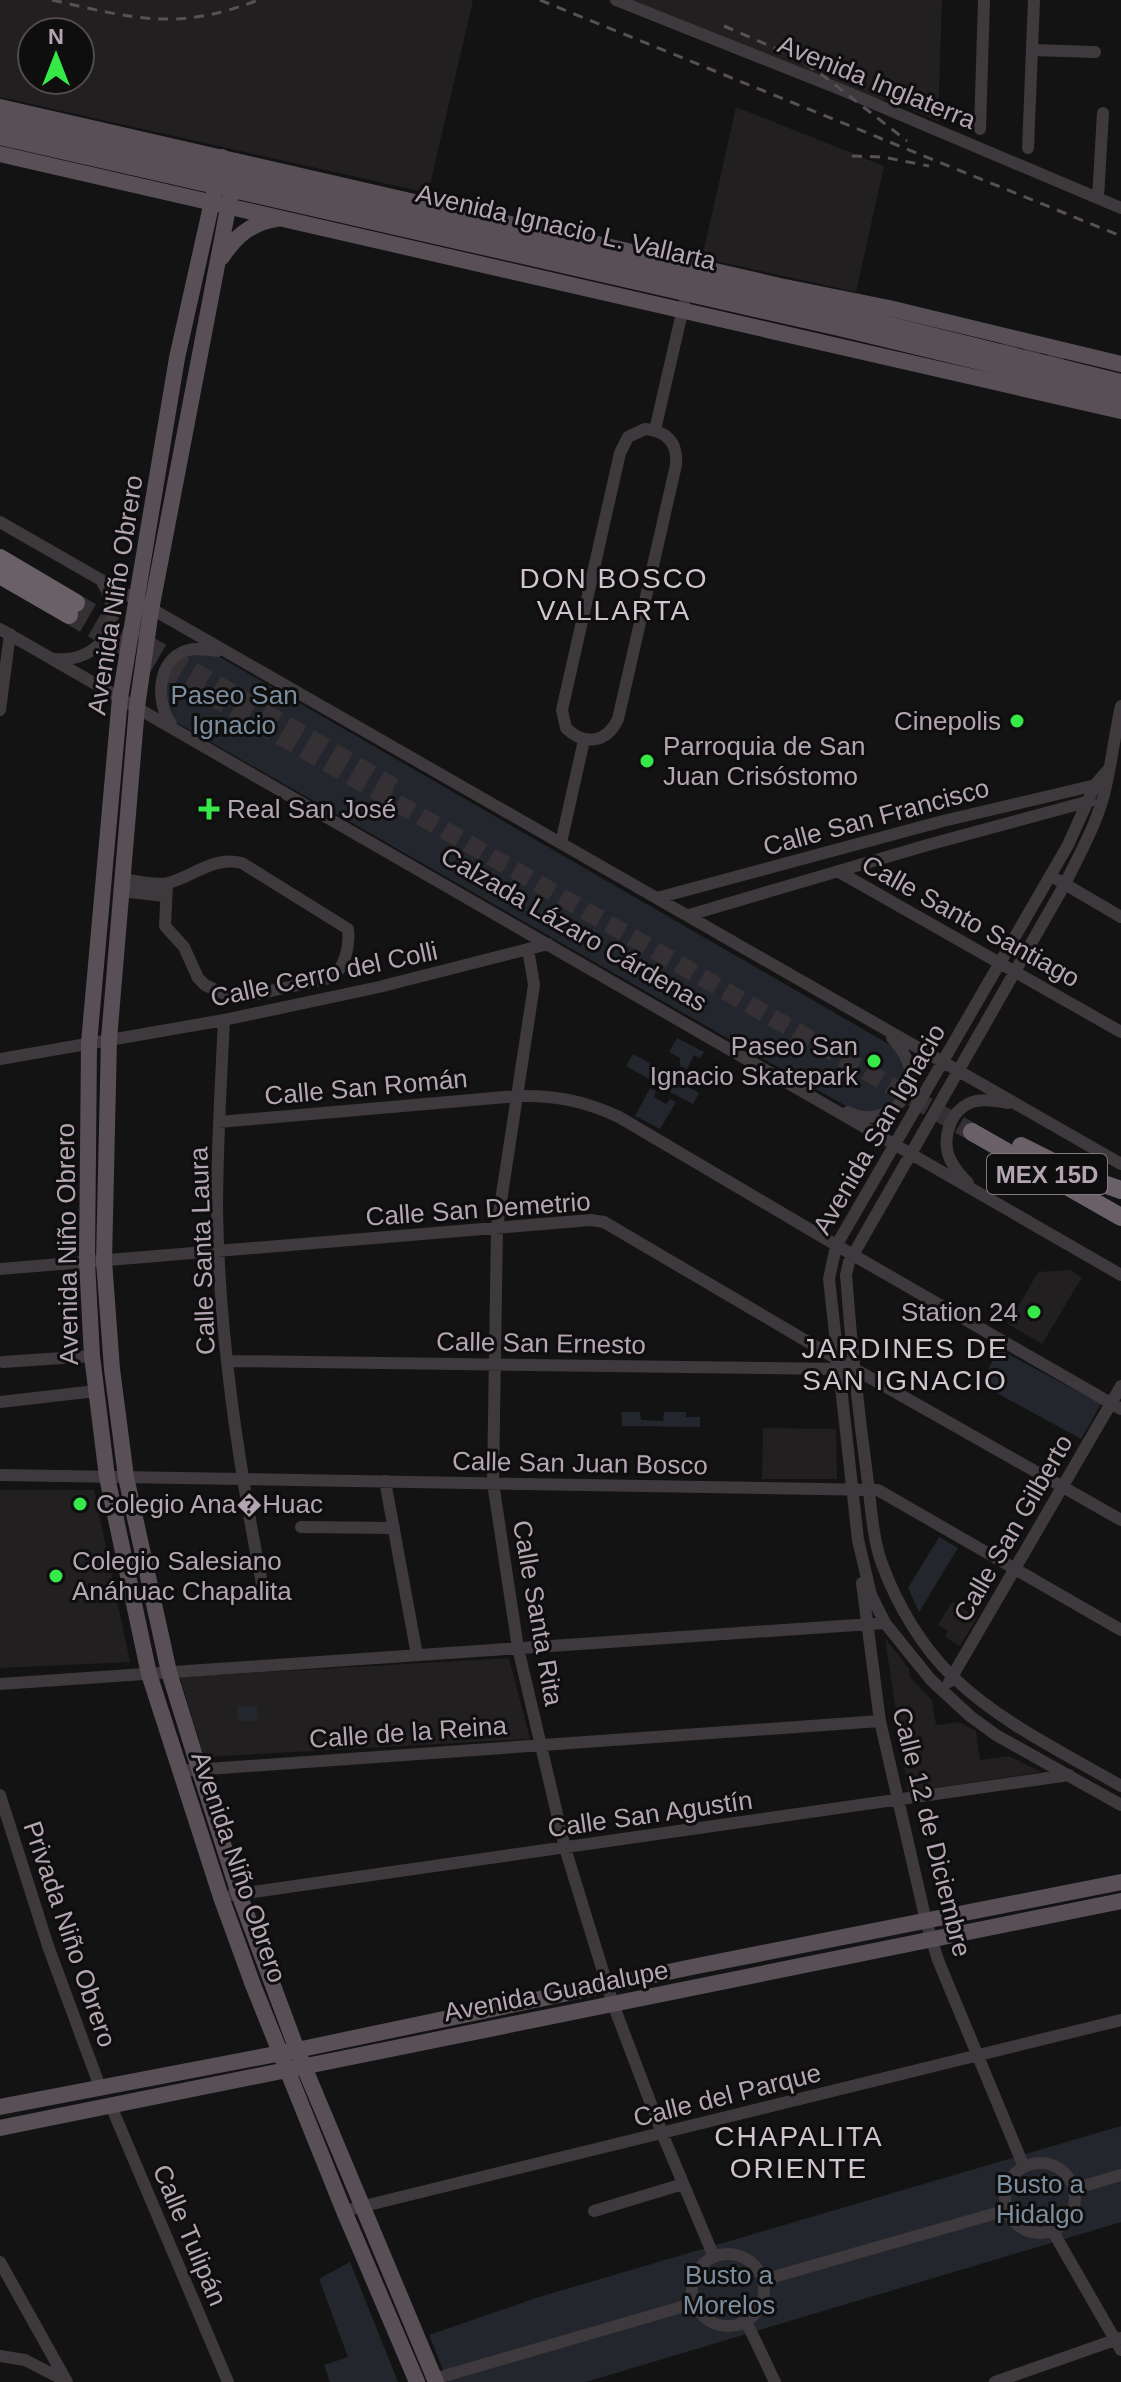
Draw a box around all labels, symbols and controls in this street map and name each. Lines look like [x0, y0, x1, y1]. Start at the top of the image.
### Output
north arrow [16, 16, 96, 96]
text: N [48, 24, 64, 49]
street label: Avenida Inglaterra [774, 29, 981, 136]
street label: Avenida Ignacio L. Vallarta [413, 178, 719, 276]
street label: Avenida Niño Obrero [81, 473, 149, 717]
district label: DON BOSCO VALLARTA [519, 563, 709, 626]
park label: Paseo San Ignacio [170, 680, 298, 740]
place label: Cinepolis [894, 706, 1001, 736]
marker: Cinepolis [1008, 712, 1026, 730]
place label: Parroquia de San Juan Crisóstomo [663, 731, 865, 791]
marker: Parroquia de San Juan Crisóstomo [638, 752, 656, 770]
street label: Calle San Francisco [760, 772, 992, 862]
place label: Real San José [227, 794, 396, 824]
marker: Real San José [198, 798, 220, 820]
street label: Calzada Lázaro Cárdenas [436, 840, 712, 1018]
street label: Calle Santo Santiago [857, 849, 1085, 993]
street label: Calle Cerro del Colli [208, 935, 440, 1013]
street label: Avenida San Ignacio [806, 1018, 952, 1240]
place label: Paseo San Ignacio Skatepark [650, 1031, 859, 1091]
marker: Paseo San Ignacio Skatepark [865, 1052, 883, 1070]
street label: Calle San Román [263, 1063, 469, 1111]
street label: Avenida Niño Obrero [50, 1123, 84, 1365]
street label: Calle Santa Laura [183, 1146, 221, 1356]
road number: MEX 15D [987, 1154, 1107, 1194]
street label: Calle San Demetrio [365, 1186, 591, 1232]
place label: Station 24 [901, 1297, 1018, 1327]
marker: Station 24 [1025, 1303, 1043, 1321]
street label: Calle San Ernesto [436, 1326, 646, 1360]
district label: JARDINES DE SAN IGNACIO [801, 1333, 1009, 1396]
street label: Calle San Gilberto [947, 1429, 1079, 1627]
street label: Calle San Juan Bosco [452, 1446, 708, 1480]
place label: Colegio Ana�Huac [96, 1489, 323, 1519]
marker: Colegio Ana�Huac [71, 1495, 89, 1513]
street label: Calle Santa Rita [507, 1518, 569, 1709]
place label: Colegio Salesiano Anáhuac Chapalita [72, 1546, 292, 1606]
marker: Colegio Salesiano Anáhuac Chapalita [47, 1567, 65, 1585]
street label: Calle 12 de Diciembre [887, 1704, 977, 1960]
street label: Calle de la Reina [308, 1710, 508, 1754]
street label: Avenida Niño Obrero [185, 1748, 293, 1986]
street label: Calle San Agustín [546, 1785, 754, 1843]
street label: Privada Niño Obrero [17, 1817, 123, 2051]
street label: Avenida Guadalupe [441, 1955, 671, 2027]
street label: Calle del Parque [630, 2057, 824, 2133]
district label: CHAPALITA ORIENTE [714, 2121, 884, 2184]
street label: Calle Tulipán [147, 2160, 233, 2310]
park label: Busto a Hidalgo [996, 2169, 1085, 2229]
park label: Busto a Morelos [683, 2260, 775, 2320]

